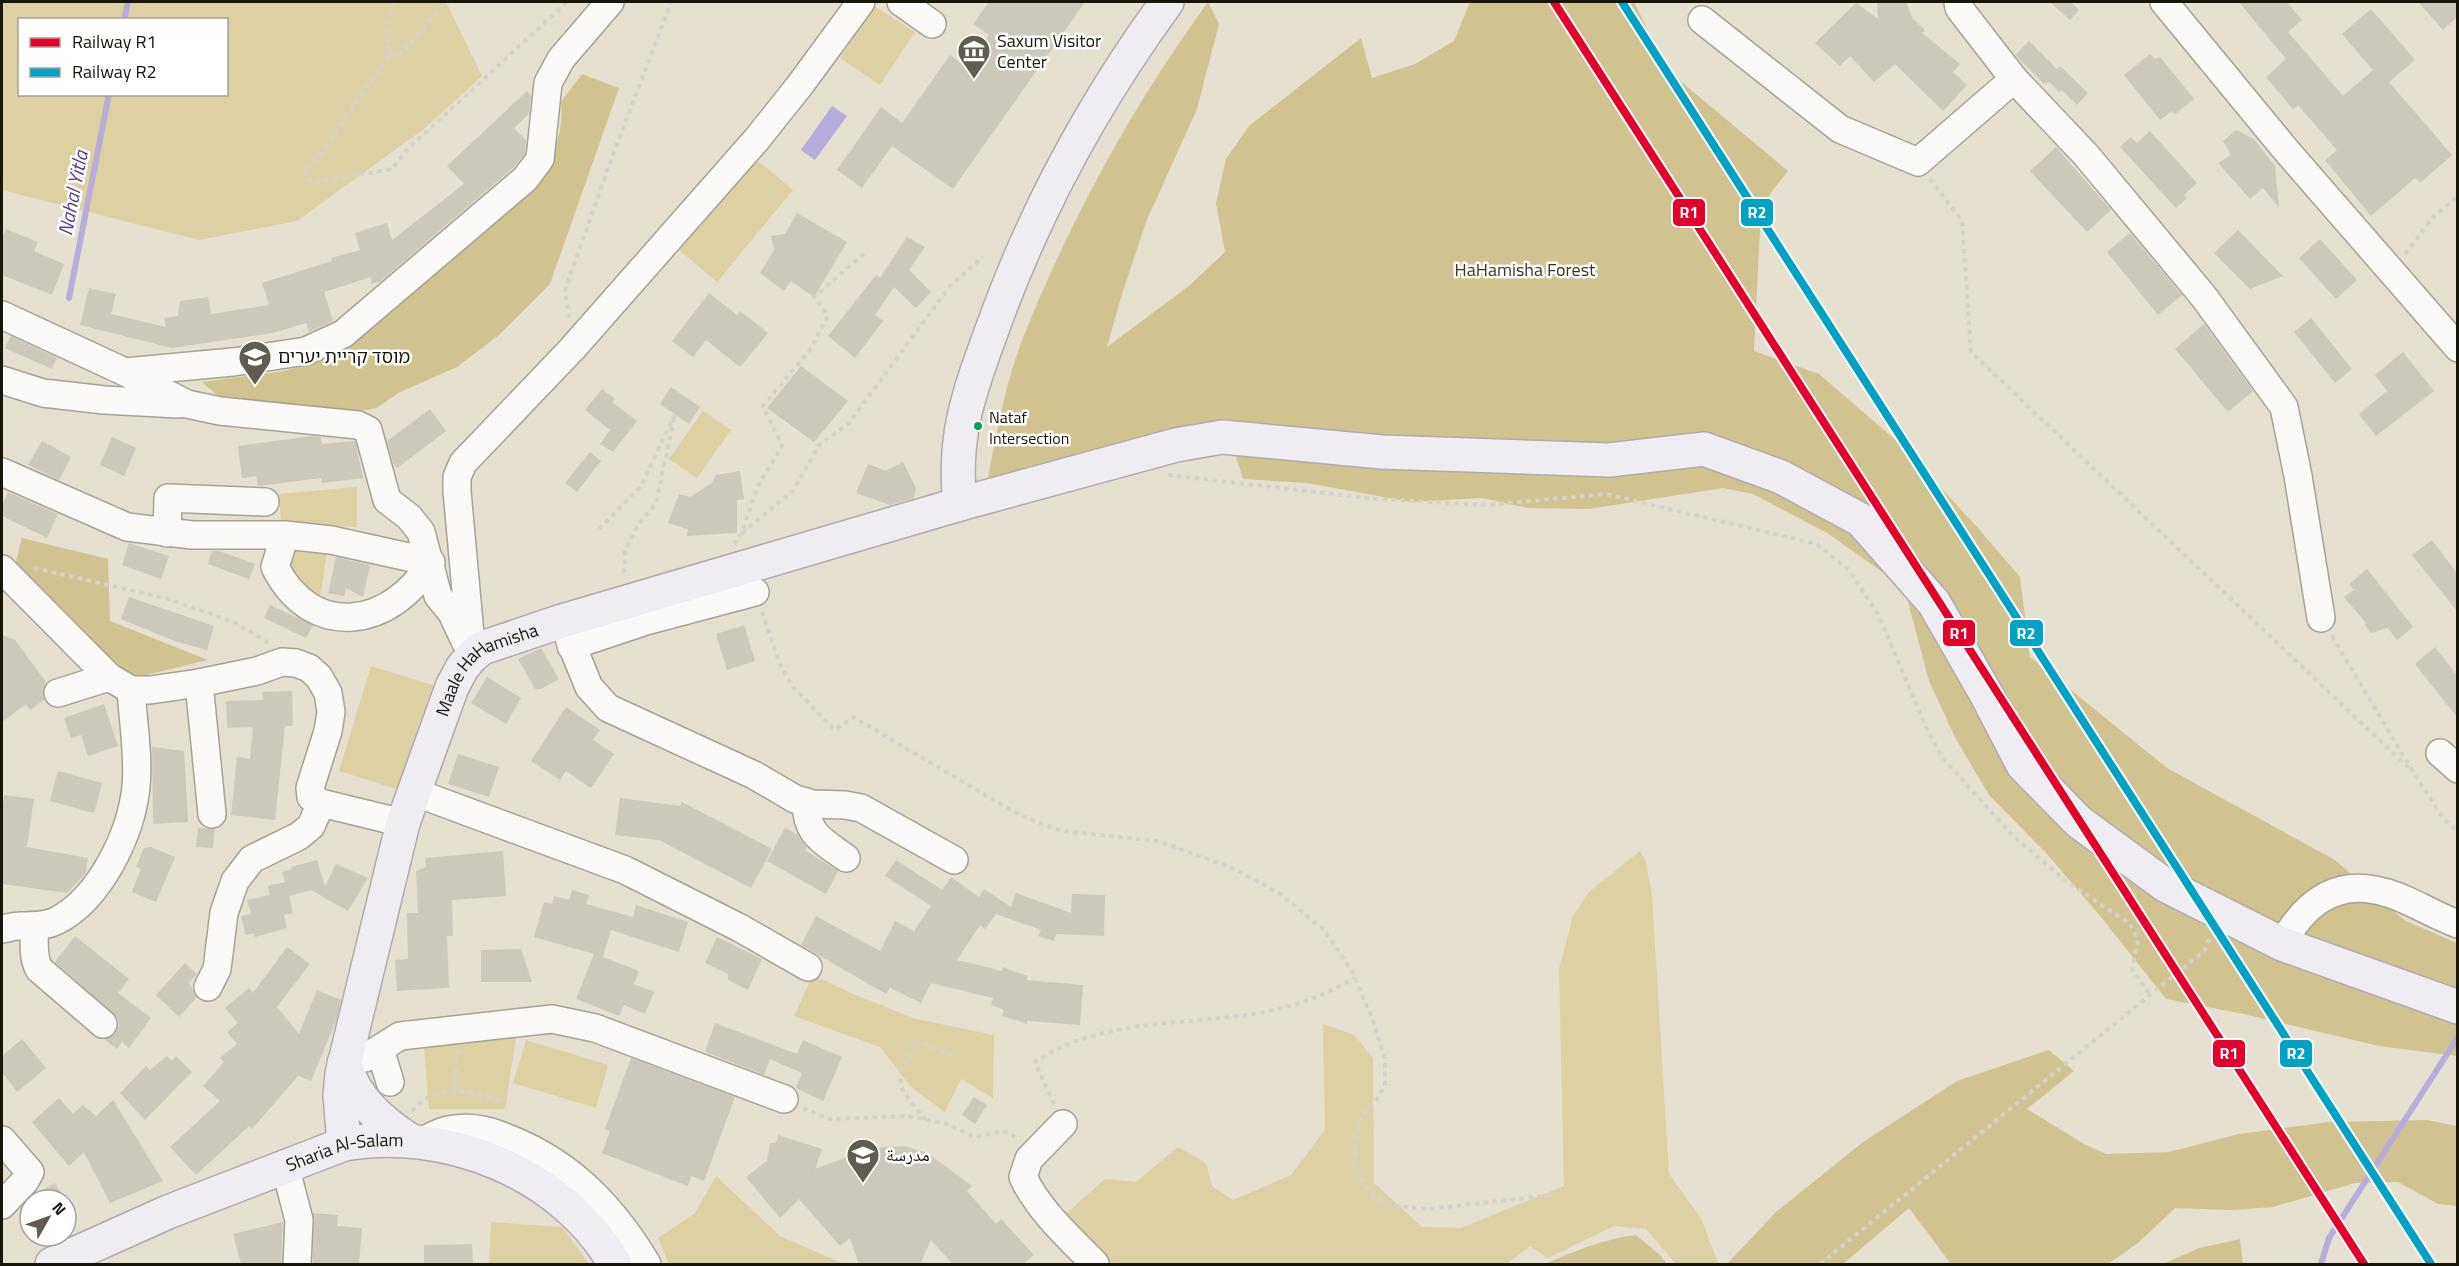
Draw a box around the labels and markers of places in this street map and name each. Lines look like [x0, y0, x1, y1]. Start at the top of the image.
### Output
place label: Saxum Visitor Center [997, 27, 1101, 75]
museum icon: Saxum Visitor Center [956, 33, 992, 80]
school or university icon: מוסד קריית יערים [237, 339, 273, 386]
place label: מוסד קריית יערים [278, 343, 410, 370]
place label: Nataf Intersection [989, 405, 1069, 450]
marker: Nataf Intersection [972, 420, 984, 432]
school or university icon: مدرسة [845, 1137, 881, 1184]
place label: مدرسة [886, 1141, 930, 1168]

